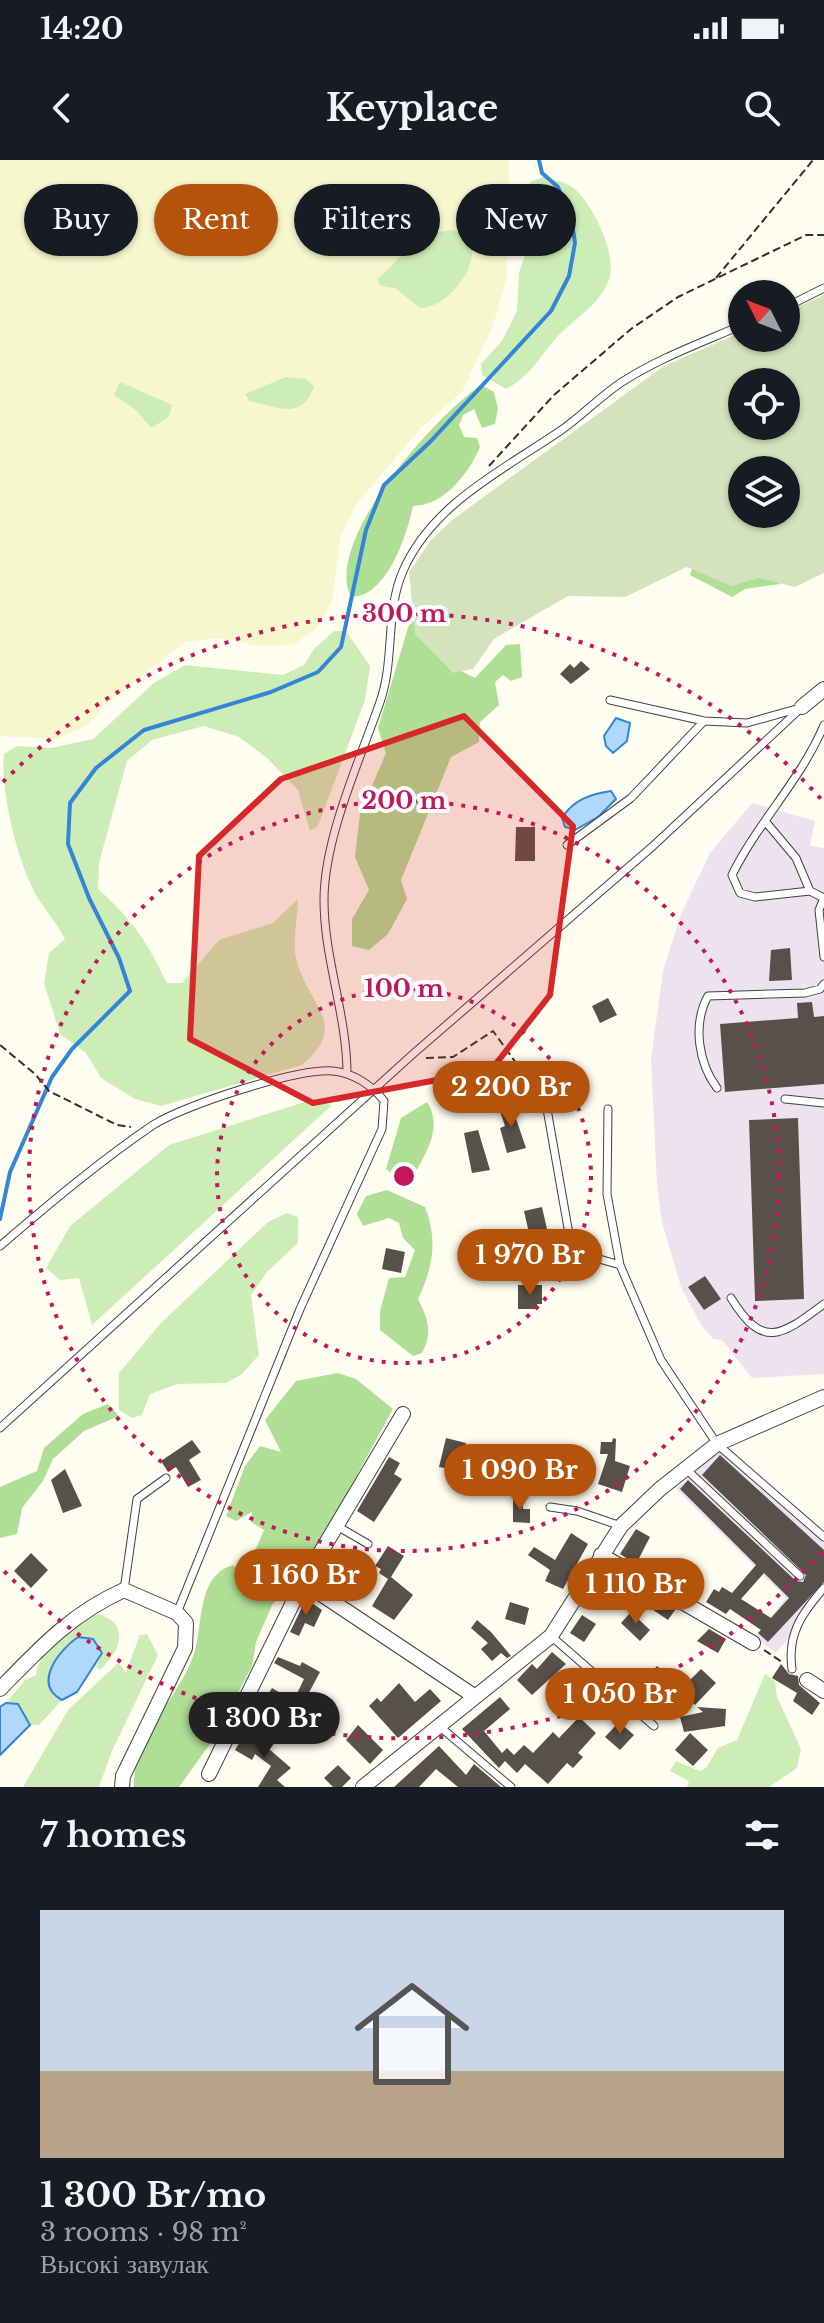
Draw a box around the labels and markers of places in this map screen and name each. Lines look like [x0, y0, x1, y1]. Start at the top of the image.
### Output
pin: 2 200 Br [428, 1061, 594, 1129]
centre of rings [390, 1162, 418, 1190]
pin: 1 970 Br [447, 1229, 613, 1297]
pin: 1 090 Br [437, 1444, 603, 1512]
pin: 1 160 Br [223, 1549, 389, 1617]
pin: 1 110 Br [553, 1558, 719, 1626]
pin: 1 050 Br [537, 1668, 703, 1736]
pin: 1 300 Br [181, 1692, 347, 1760]

